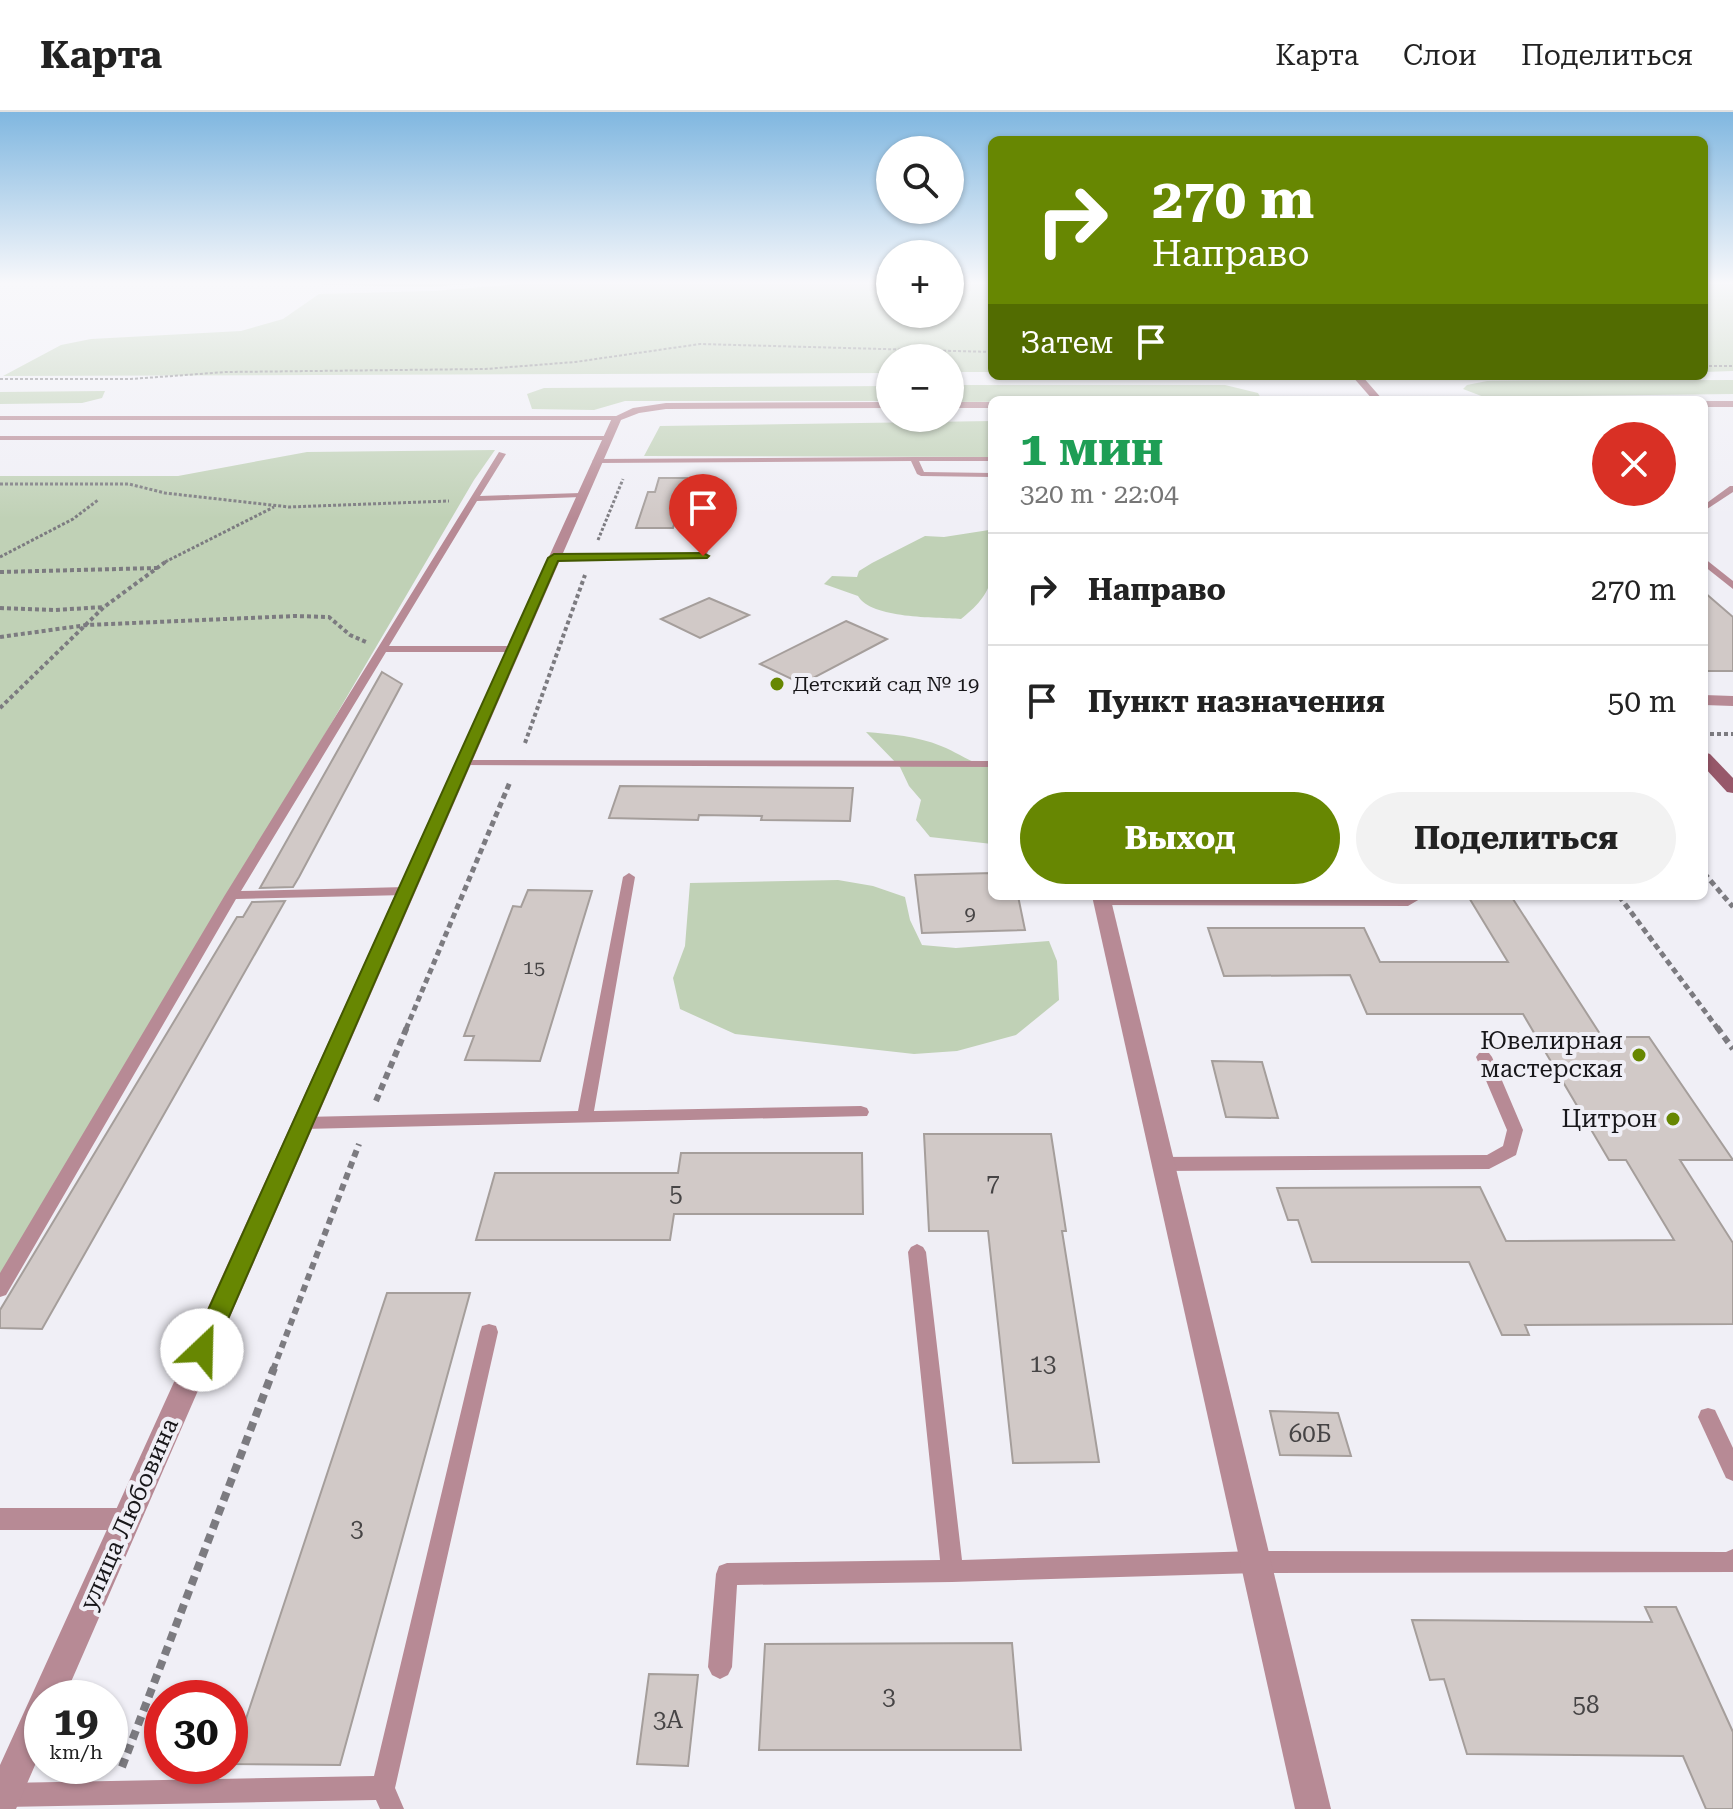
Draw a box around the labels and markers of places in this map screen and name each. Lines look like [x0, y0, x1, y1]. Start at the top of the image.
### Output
pin [669, 474, 737, 556]
place label: Детский сад № 19 [793, 672, 979, 696]
marker: Детский сад № 19 [768, 675, 786, 693]
place label: Ювелирная мастерская [1480, 1027, 1623, 1083]
marker: Ювелирная мастерская [1630, 1046, 1648, 1064]
place label: Цитрон [1562, 1105, 1657, 1133]
marker: Цитрон [1664, 1110, 1682, 1128]

